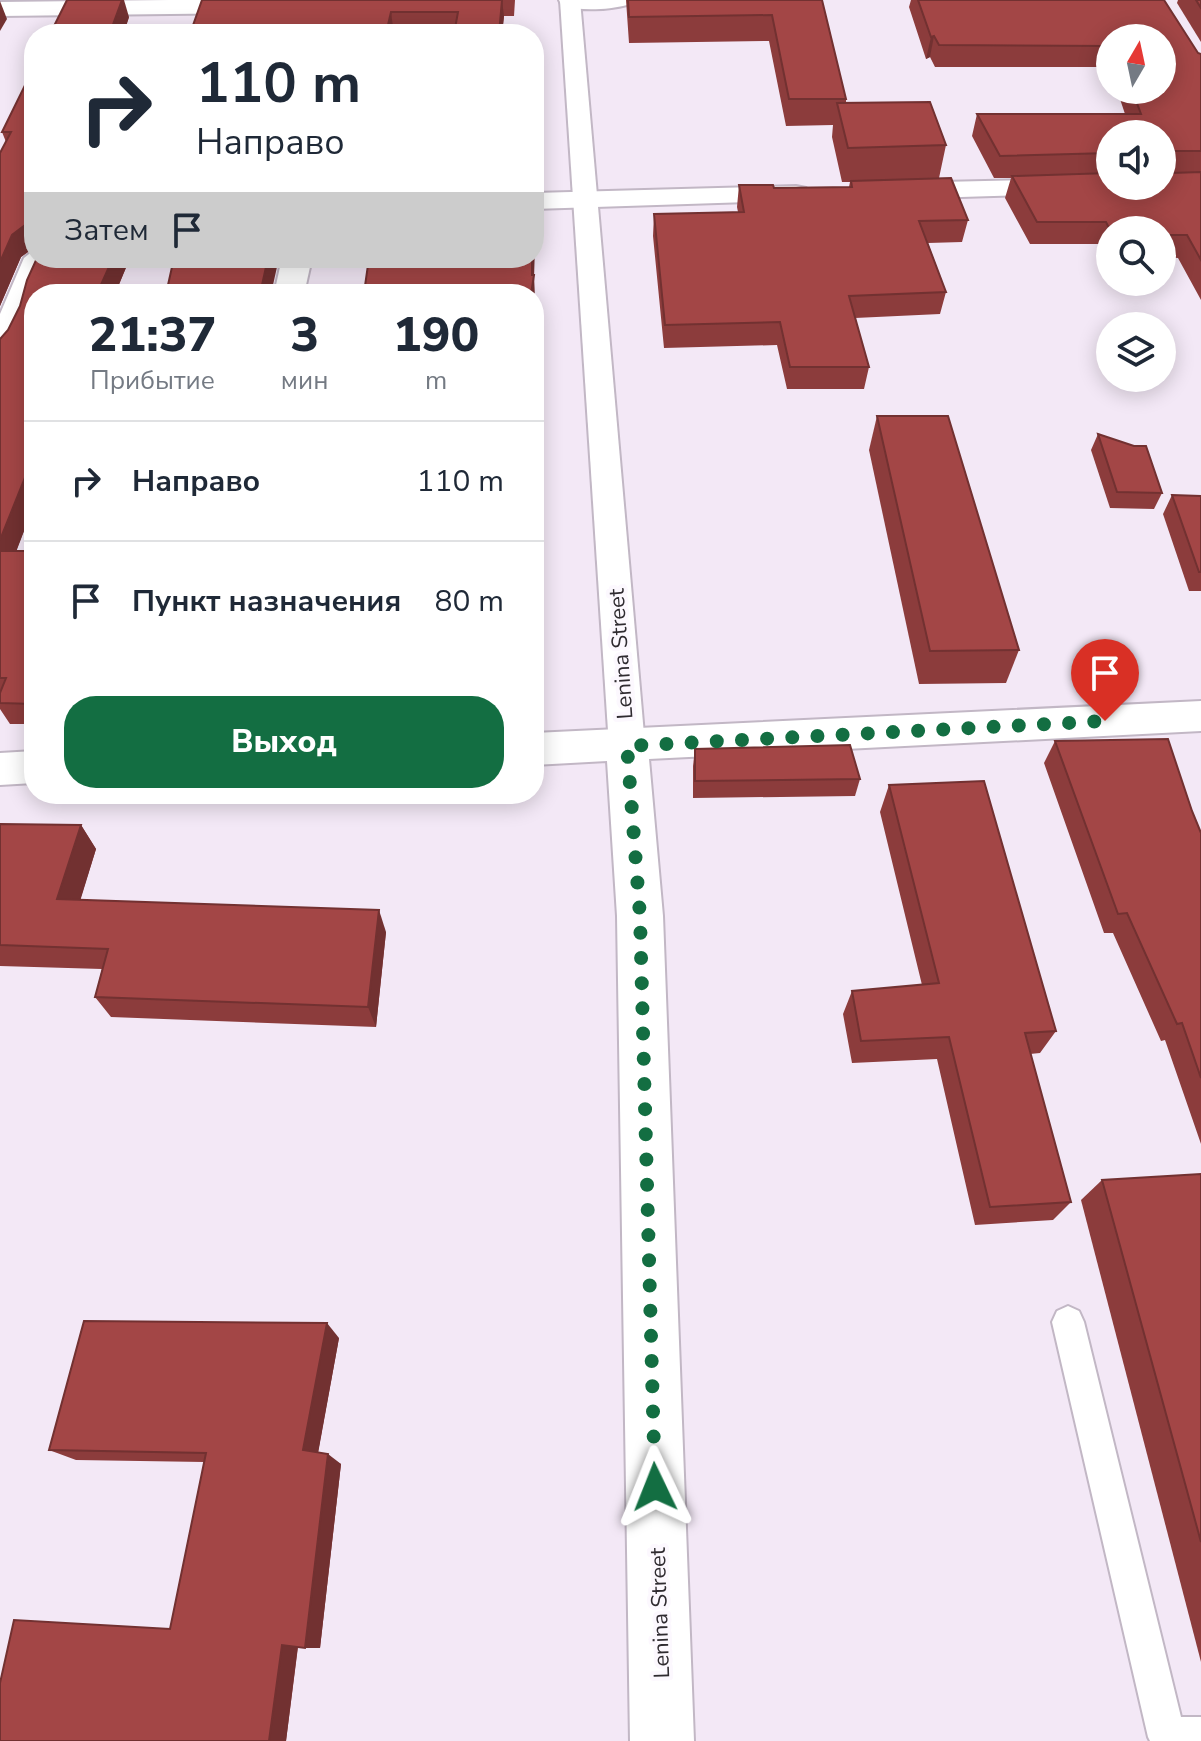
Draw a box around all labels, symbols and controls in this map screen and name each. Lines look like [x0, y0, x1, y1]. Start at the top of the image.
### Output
north arrow [1096, 24, 1176, 104]
map controls [1096, 24, 1176, 392]
text: 110 m [196, 45, 361, 122]
icon: right [64, 56, 168, 160]
text: Направо [196, 118, 345, 167]
button: sound [1096, 120, 1176, 200]
icon: arrive [165, 208, 209, 252]
text: Затем [64, 210, 149, 251]
button: search [1096, 216, 1176, 296]
text: 21:37 [89, 302, 216, 368]
text: 3 [290, 302, 319, 368]
text: 190 [393, 302, 479, 368]
button: layers [1096, 312, 1176, 392]
text: Прибытие [90, 363, 215, 398]
text: мин [281, 363, 328, 398]
text: m [425, 363, 447, 398]
icon: right [64, 459, 108, 503]
text: Направо [132, 461, 260, 502]
text: 110 m [417, 461, 504, 502]
icon: arrive [64, 579, 108, 623]
text: Пункт назначения [132, 581, 401, 622]
text: 80 m [435, 581, 504, 622]
street label: Lenina Street [601, 587, 641, 720]
pin [1071, 639, 1139, 721]
icon: arrive [1083, 651, 1127, 695]
button: Выход [64, 696, 504, 788]
position arrow [613, 1445, 697, 1529]
street label: Lenina Street [643, 1547, 677, 1679]

